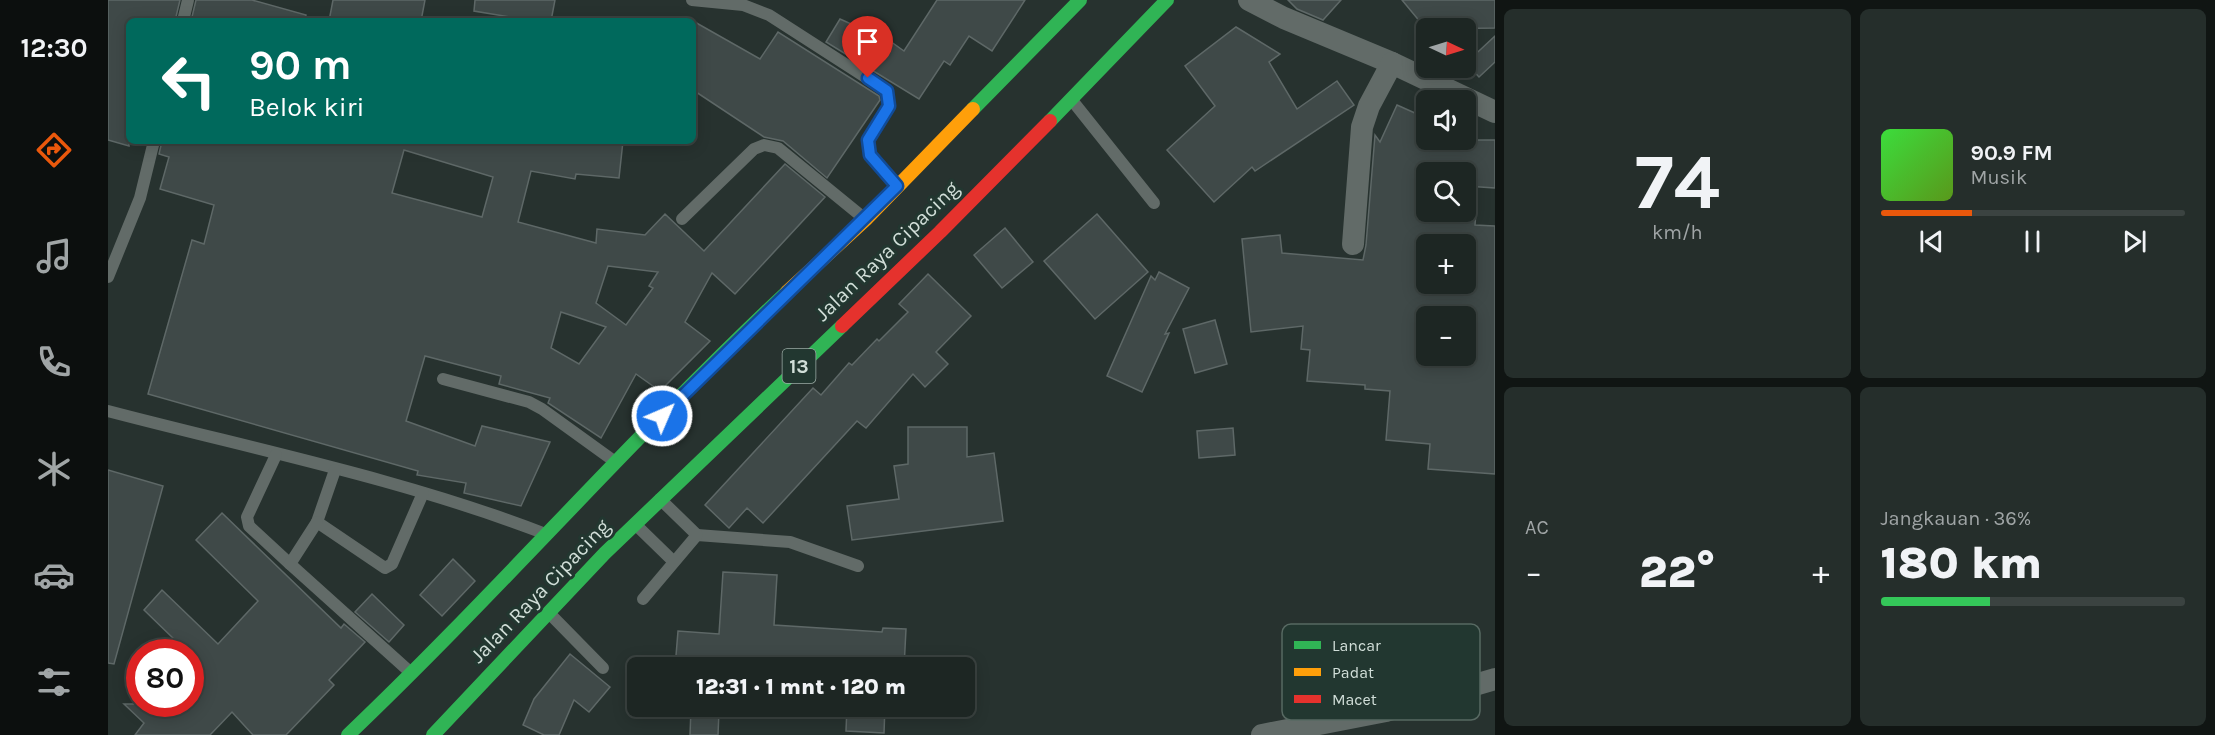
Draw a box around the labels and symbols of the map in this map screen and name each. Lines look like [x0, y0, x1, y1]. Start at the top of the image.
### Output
pin [842, 16, 893, 78]
north arrow [1416, 18, 1476, 78]
street label: Jalan Raya Cipacing [810, 176, 964, 326]
road number: 13 [782, 349, 816, 383]
position arrow [630, 384, 694, 448]
street label: Jalan Raya Cipacing [465, 514, 615, 668]
legend [1282, 624, 1480, 720]
text: Lancar [1332, 636, 1381, 655]
speed limit sign: 80 [126, 639, 204, 717]
text: Padat [1332, 663, 1374, 682]
text: Macet [1332, 690, 1377, 709]

